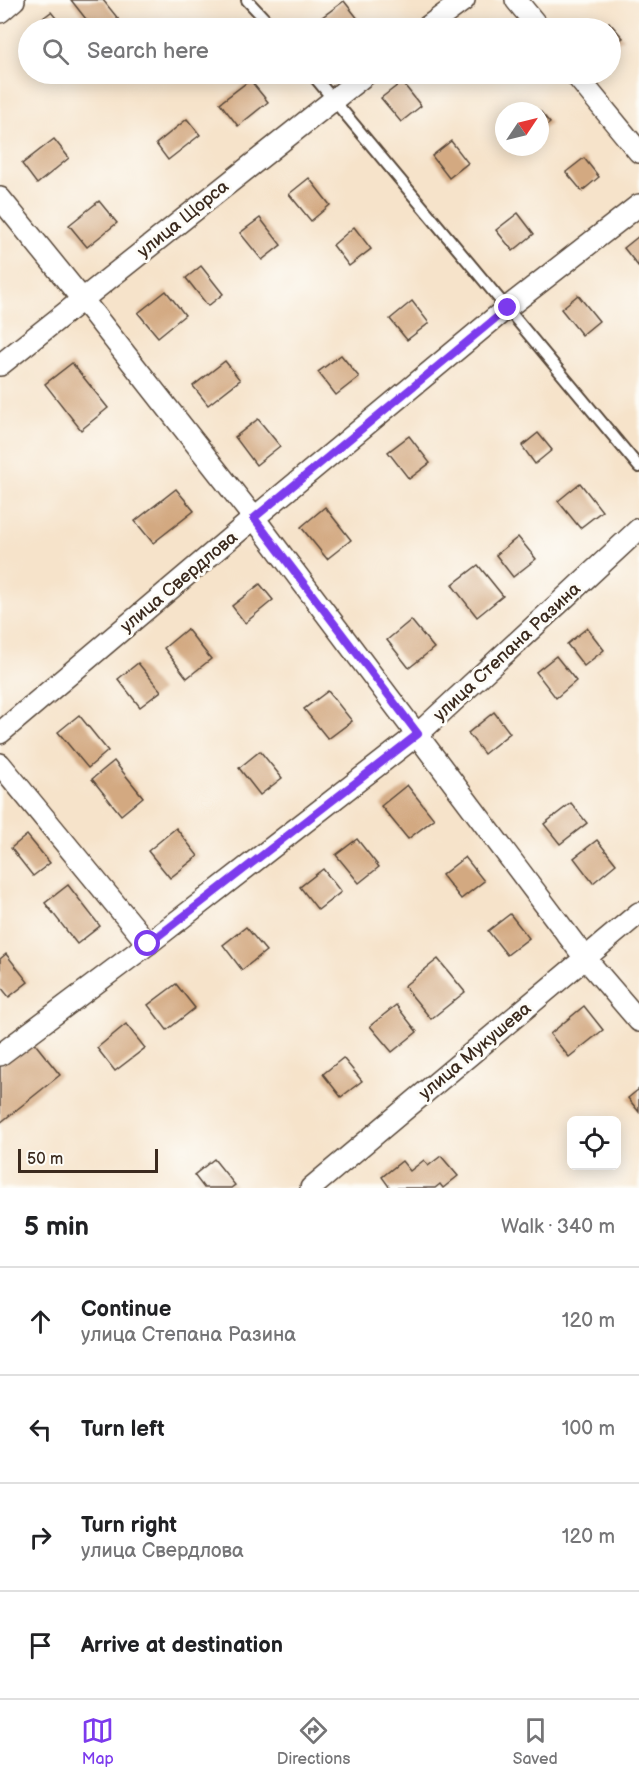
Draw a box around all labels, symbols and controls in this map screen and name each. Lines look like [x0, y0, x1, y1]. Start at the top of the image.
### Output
search box [18, 18, 621, 84]
icon: search [39, 35, 72, 68]
text: Search here [87, 38, 209, 65]
north arrow [495, 102, 549, 156]
street label: улица Щорса [133, 176, 233, 262]
route end [494, 294, 520, 320]
street label: улица Свердлова [116, 527, 242, 637]
street label: улица Степана Разина [429, 578, 585, 726]
route start [134, 930, 160, 956]
street label: улица Мукушева [415, 998, 536, 1104]
map controls [567, 1116, 621, 1170]
button: locate [567, 1116, 621, 1170]
scale bar [18, 1146, 158, 1174]
text: 50 m [27, 1150, 63, 1169]
text: 5 min [24, 1212, 89, 1243]
text: Walk · 340 m [501, 1215, 615, 1239]
text: Continue [81, 1296, 171, 1323]
icon: ahead [24, 1305, 57, 1338]
text: 120 m [562, 1309, 615, 1333]
text: улица Степана Разина [81, 1323, 296, 1347]
icon: left [24, 1413, 57, 1446]
text: Turn left [81, 1416, 165, 1443]
text: 100 m [562, 1417, 615, 1441]
text: Turn right [81, 1512, 177, 1539]
icon: right [24, 1521, 57, 1554]
text: 120 m [562, 1525, 615, 1549]
text: улица Свердлова [81, 1539, 244, 1563]
icon: arrive [24, 1629, 57, 1662]
text: Arrive at destination [81, 1632, 283, 1659]
tab: Map [81, 1714, 114, 1769]
tab: Directions [277, 1714, 350, 1769]
tab: Saved [513, 1714, 558, 1769]

